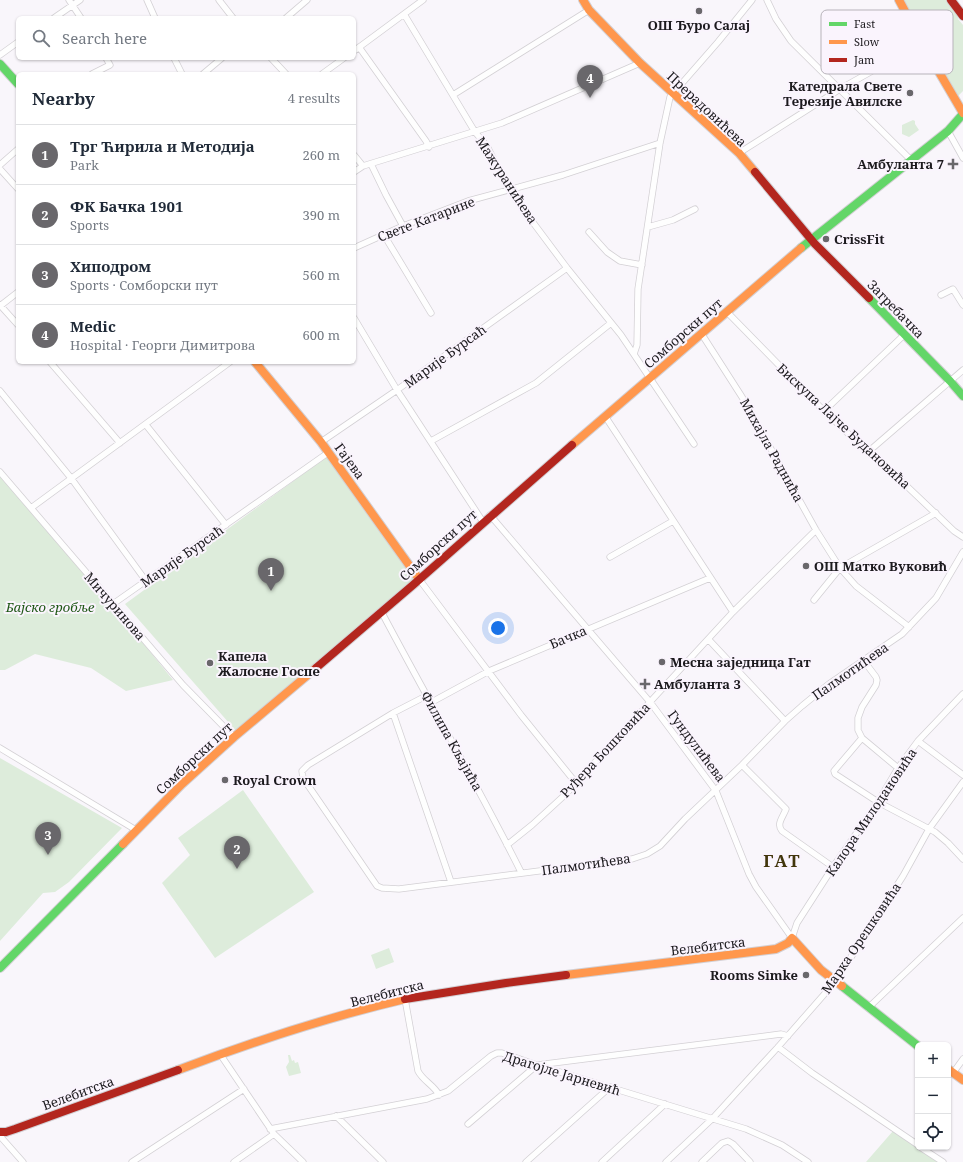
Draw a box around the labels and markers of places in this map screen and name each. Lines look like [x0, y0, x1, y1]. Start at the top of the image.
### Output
marker: ОШ Ђуро Салај [694, 6, 704, 16]
place label: ОШ Ђуро Салај [648, 16, 750, 34]
pin: 4 [577, 65, 603, 98]
place label: Катедрала Свете Терезије Авилске [783, 77, 902, 110]
marker: Катедрала Свете Терезије Авилске [905, 88, 915, 98]
place label: Амбуланта 7 [857, 155, 944, 173]
marker: Амбуланта 7 [947, 158, 959, 170]
place label: CrissFit [834, 230, 885, 248]
marker: CrissFit [821, 234, 831, 244]
place label: ОШ Матко Вуковић [814, 557, 948, 575]
pin: 1 [258, 558, 284, 591]
marker: ОШ Матко Вуковић [801, 561, 811, 571]
place label: Капела Жалосне Госпе [218, 647, 320, 680]
place label: Месна заједница Гат [670, 653, 811, 671]
marker: Месна заједница Гат [657, 657, 667, 667]
marker: Капела Жалосне Госпе [205, 658, 215, 668]
place label: Амбуланта 3 [654, 675, 741, 693]
marker: Амбуланта 3 [639, 678, 651, 690]
place label: Royal Crown [233, 771, 317, 789]
marker: Royal Crown [220, 775, 230, 785]
pin: 3 [35, 822, 61, 855]
pin: 2 [224, 836, 250, 869]
place label: Rooms Simke [710, 966, 798, 984]
marker: Rooms Simke [801, 970, 811, 980]

